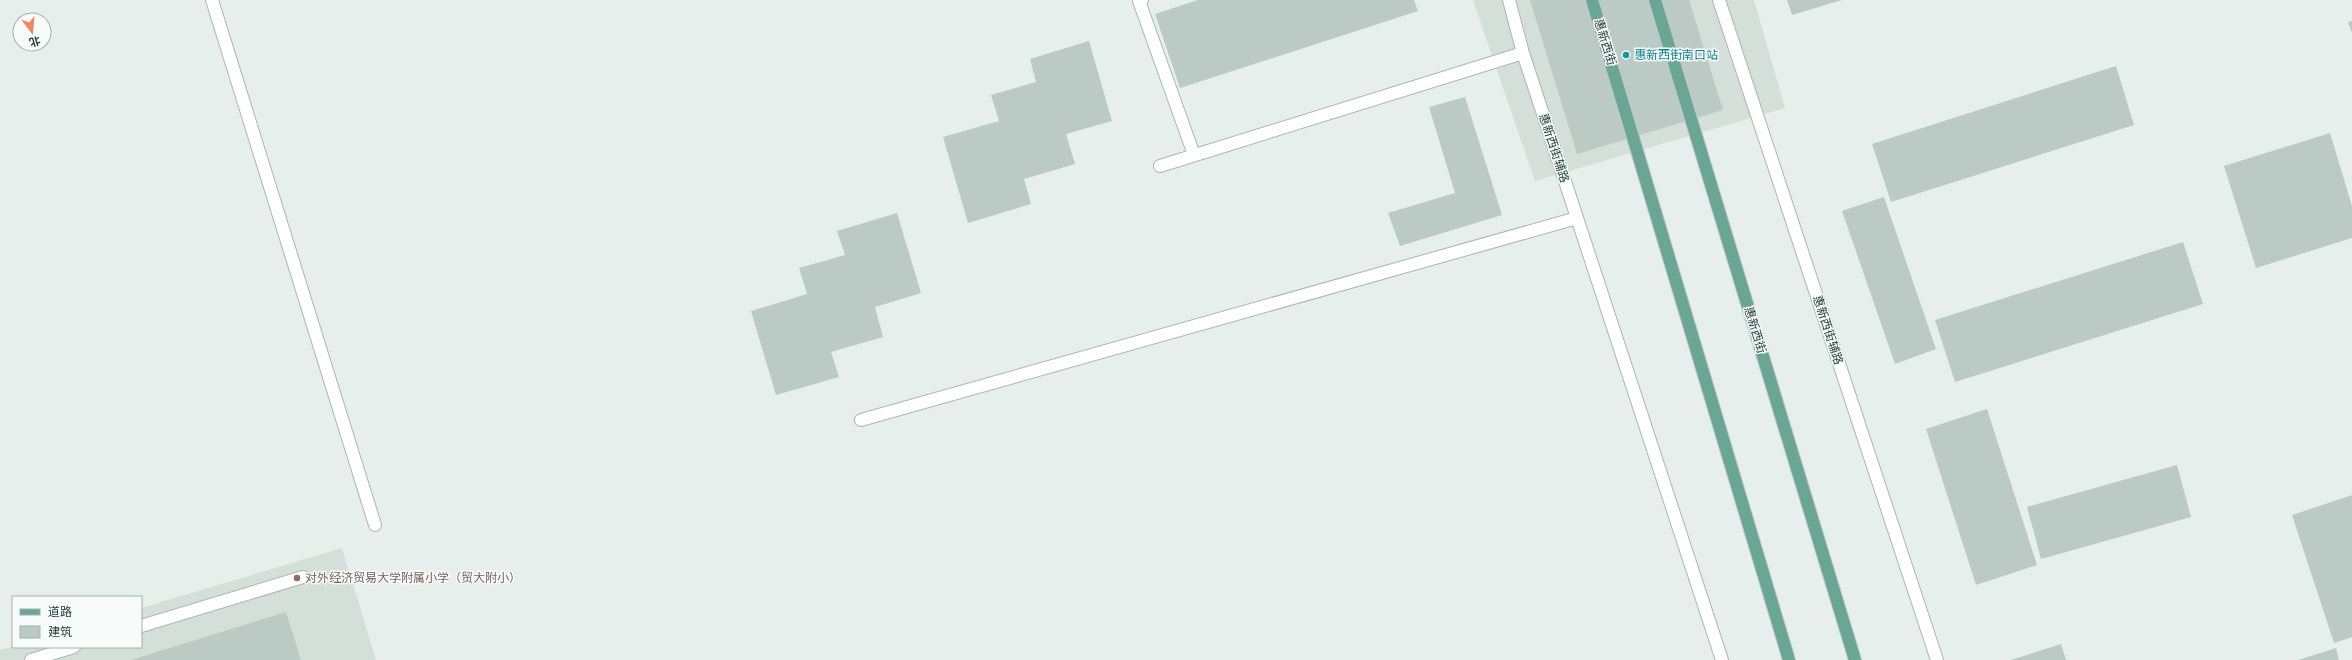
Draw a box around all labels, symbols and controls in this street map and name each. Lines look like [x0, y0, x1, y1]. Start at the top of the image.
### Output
north arrow [12, 12, 52, 52]
street label: 惠新西街 [1591, 17, 1619, 67]
text: 北 [28, 34, 42, 49]
place label: 惠新西街南口站 [1634, 48, 1718, 62]
marker: 惠新西街南口站 [1621, 50, 1631, 60]
street label: 惠新西街辅路 [1536, 112, 1572, 184]
street label: 惠新西街辅路 [1810, 294, 1846, 366]
street label: 惠新西街 [1741, 305, 1769, 355]
place label: 对外经济贸易大学附属小学（贸大附小） [305, 571, 521, 585]
marker: 对外经济贸易大学附属小学（贸大附小） [292, 573, 302, 583]
legend [12, 596, 142, 648]
text: 道路 [48, 605, 72, 619]
text: 建筑 [48, 625, 72, 639]

